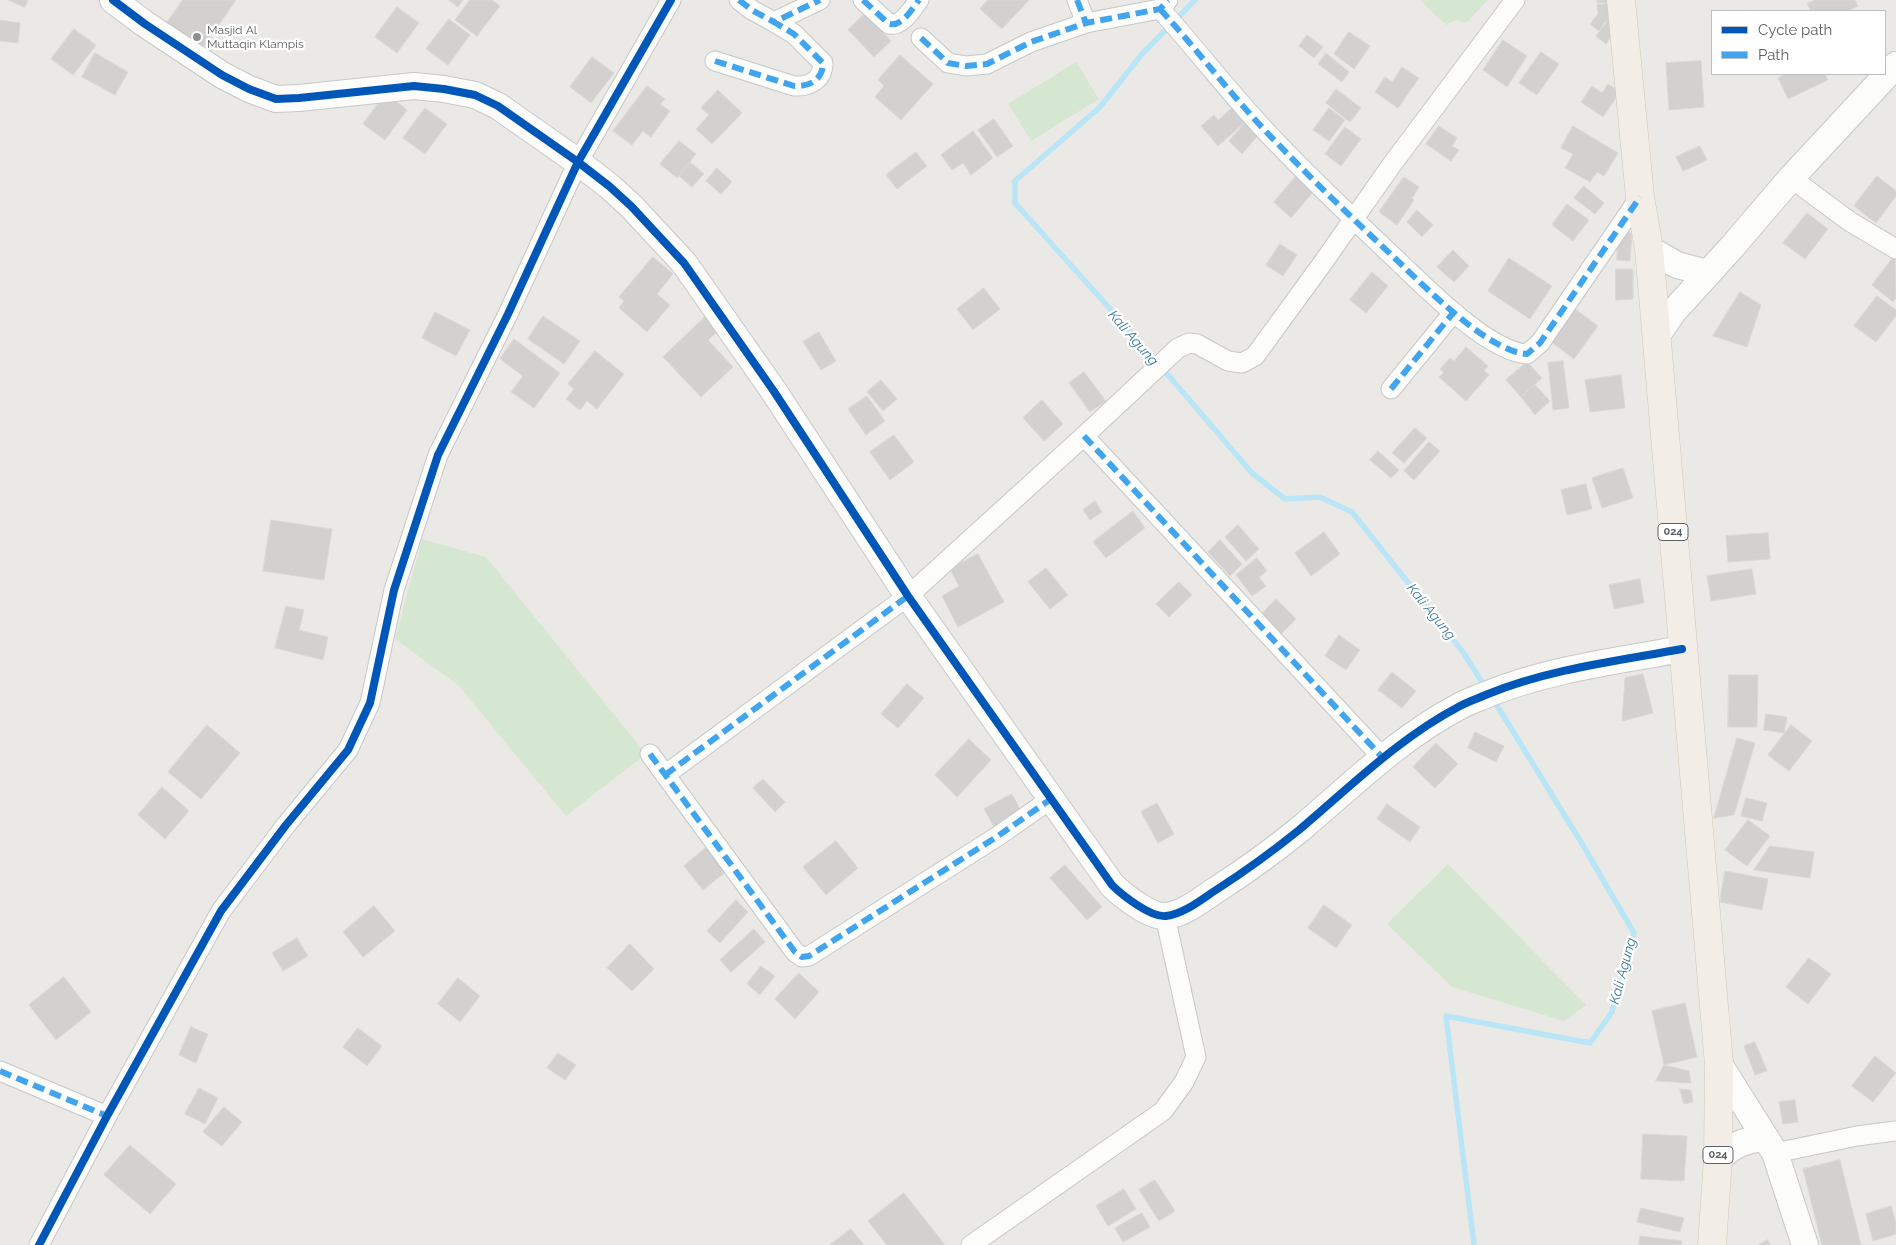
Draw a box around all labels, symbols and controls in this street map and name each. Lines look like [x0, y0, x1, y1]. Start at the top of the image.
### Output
legend [1711, 10, 1886, 75]
text: Cycle path [1758, 21, 1832, 39]
place label: Masjid Al Muttaqin Klampis [207, 23, 304, 51]
marker: Masjid Al Muttaqin Klampis [191, 31, 203, 43]
text: Path [1758, 46, 1789, 64]
water label: Kali Agung [1104, 307, 1162, 369]
road number: 024 [1658, 524, 1688, 540]
water label: Kali Agung [1403, 580, 1459, 644]
water label: Kali Agung [1606, 936, 1640, 1006]
road number: 024 [1703, 1146, 1733, 1164]

